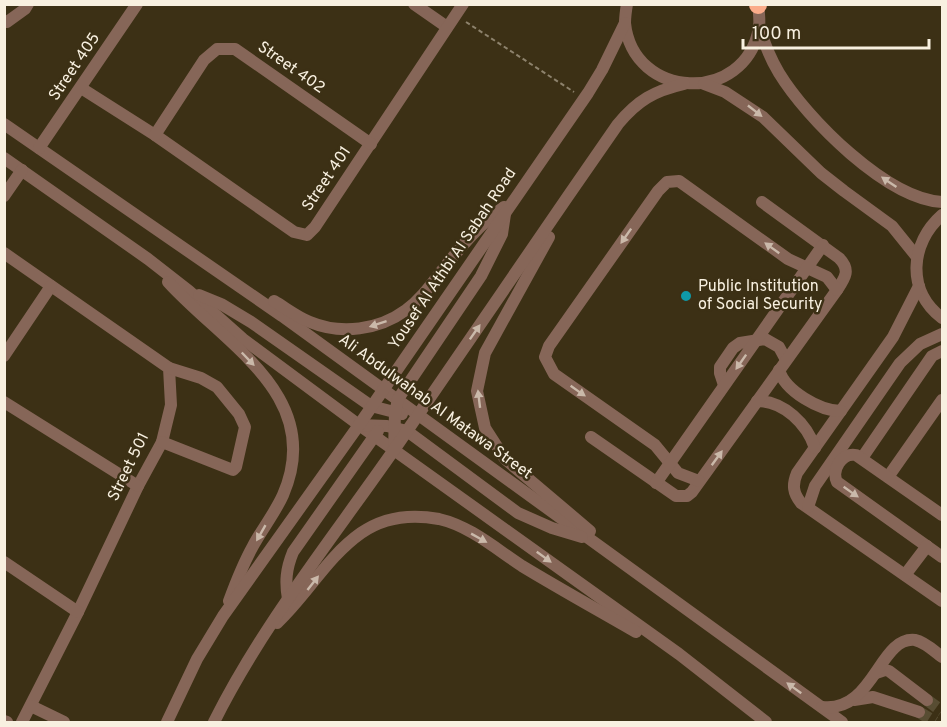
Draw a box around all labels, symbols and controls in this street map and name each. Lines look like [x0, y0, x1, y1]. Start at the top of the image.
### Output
scale bar [743, 12, 929, 50]
text: 100 m [752, 23, 801, 46]
street label: Street 405 [45, 29, 105, 105]
street label: Street 402 [253, 37, 329, 99]
one-way arrow [748, 105, 763, 117]
street label: Street 401 [298, 143, 356, 215]
street label: Yousef Al Athbi Al Sabah Road [385, 164, 521, 354]
one-way arrow [881, 176, 897, 187]
one-way arrow [620, 228, 632, 244]
one-way arrow [764, 242, 780, 254]
place label: Public Institution of Social Security [698, 277, 822, 315]
marker: Public Institution of Social Security [679, 289, 693, 303]
one-way arrow [369, 320, 387, 329]
one-way arrow [470, 323, 481, 340]
street label: Ali Abdulwahab Al Matawa Street [334, 330, 536, 484]
one-way arrow [241, 352, 255, 366]
one-way arrow [735, 353, 747, 369]
one-way arrow [570, 385, 586, 397]
one-way arrow [474, 390, 483, 409]
street label: Street 501 [104, 429, 154, 505]
one-way arrow [710, 450, 722, 465]
one-way arrow [842, 486, 858, 498]
one-way arrow [255, 525, 266, 541]
one-way arrow [471, 533, 488, 543]
one-way arrow [535, 551, 551, 563]
one-way arrow [307, 575, 319, 590]
one-way arrow [787, 683, 802, 695]

